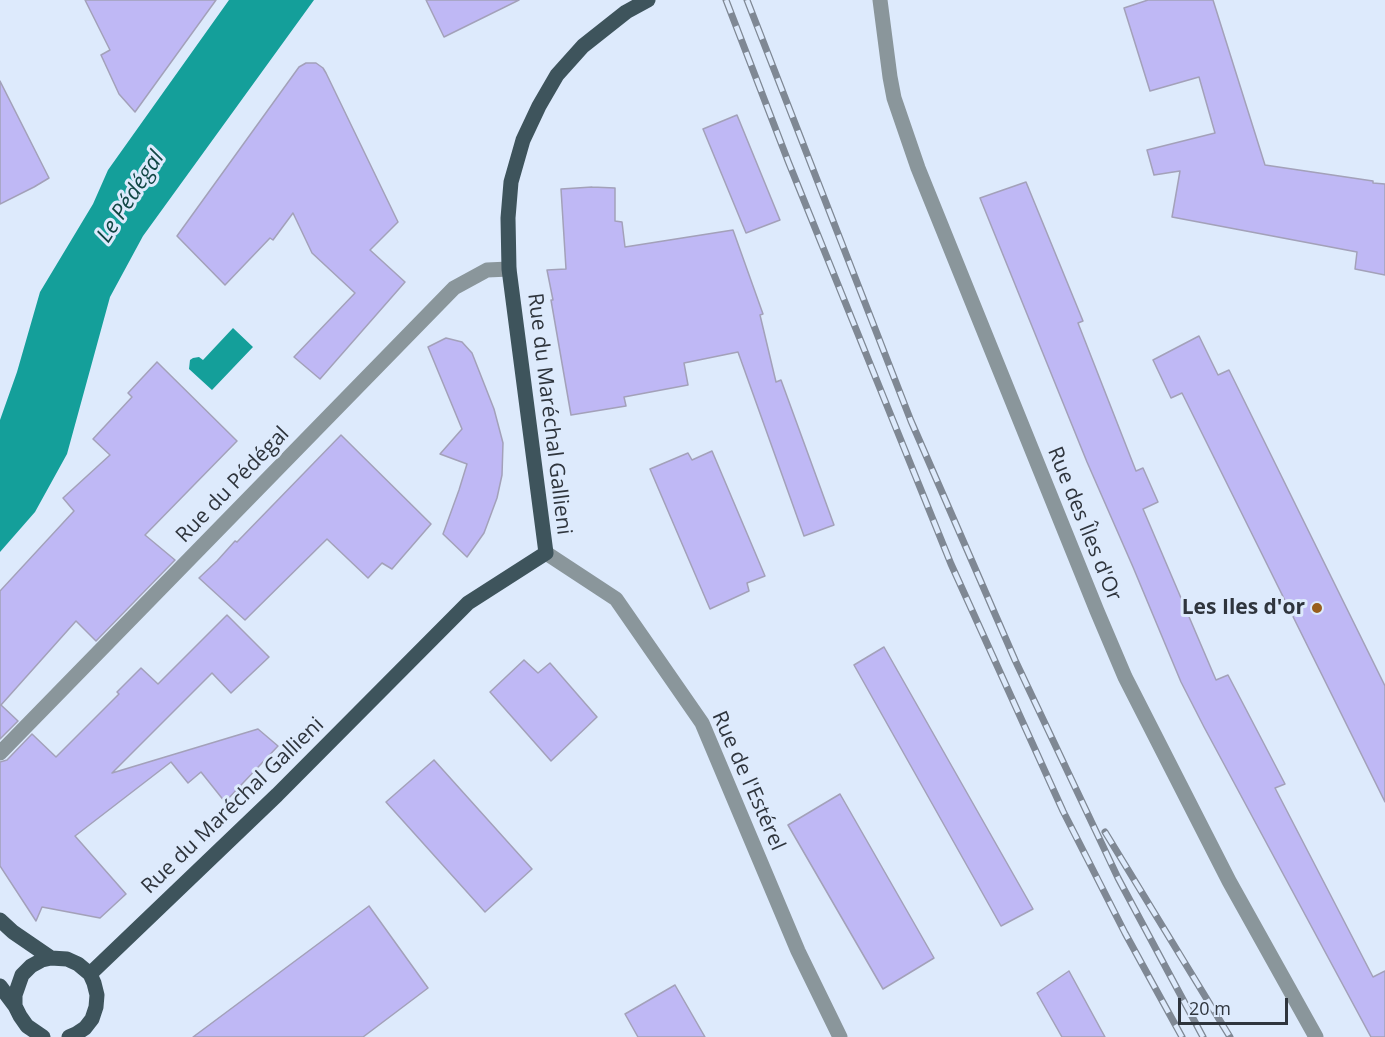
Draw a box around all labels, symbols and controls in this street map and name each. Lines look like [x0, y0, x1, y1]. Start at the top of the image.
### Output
water label: Le Pédégal [92, 146, 170, 248]
street label: Rue du Maréchal Gallieni [522, 292, 576, 536]
street label: Rue du Pédégal [171, 422, 295, 548]
street label: Rue des Îles d'Or [1042, 443, 1126, 605]
place label: Les Iles d'or [1182, 595, 1305, 621]
marker: Les Iles d'or [1310, 601, 1324, 615]
street label: Rue de l'Estérel [706, 707, 790, 855]
street label: Rue du Maréchal Gallieni [137, 712, 329, 900]
scale bar [1181, 986, 1290, 1024]
text: 20 m [1189, 996, 1231, 1020]

